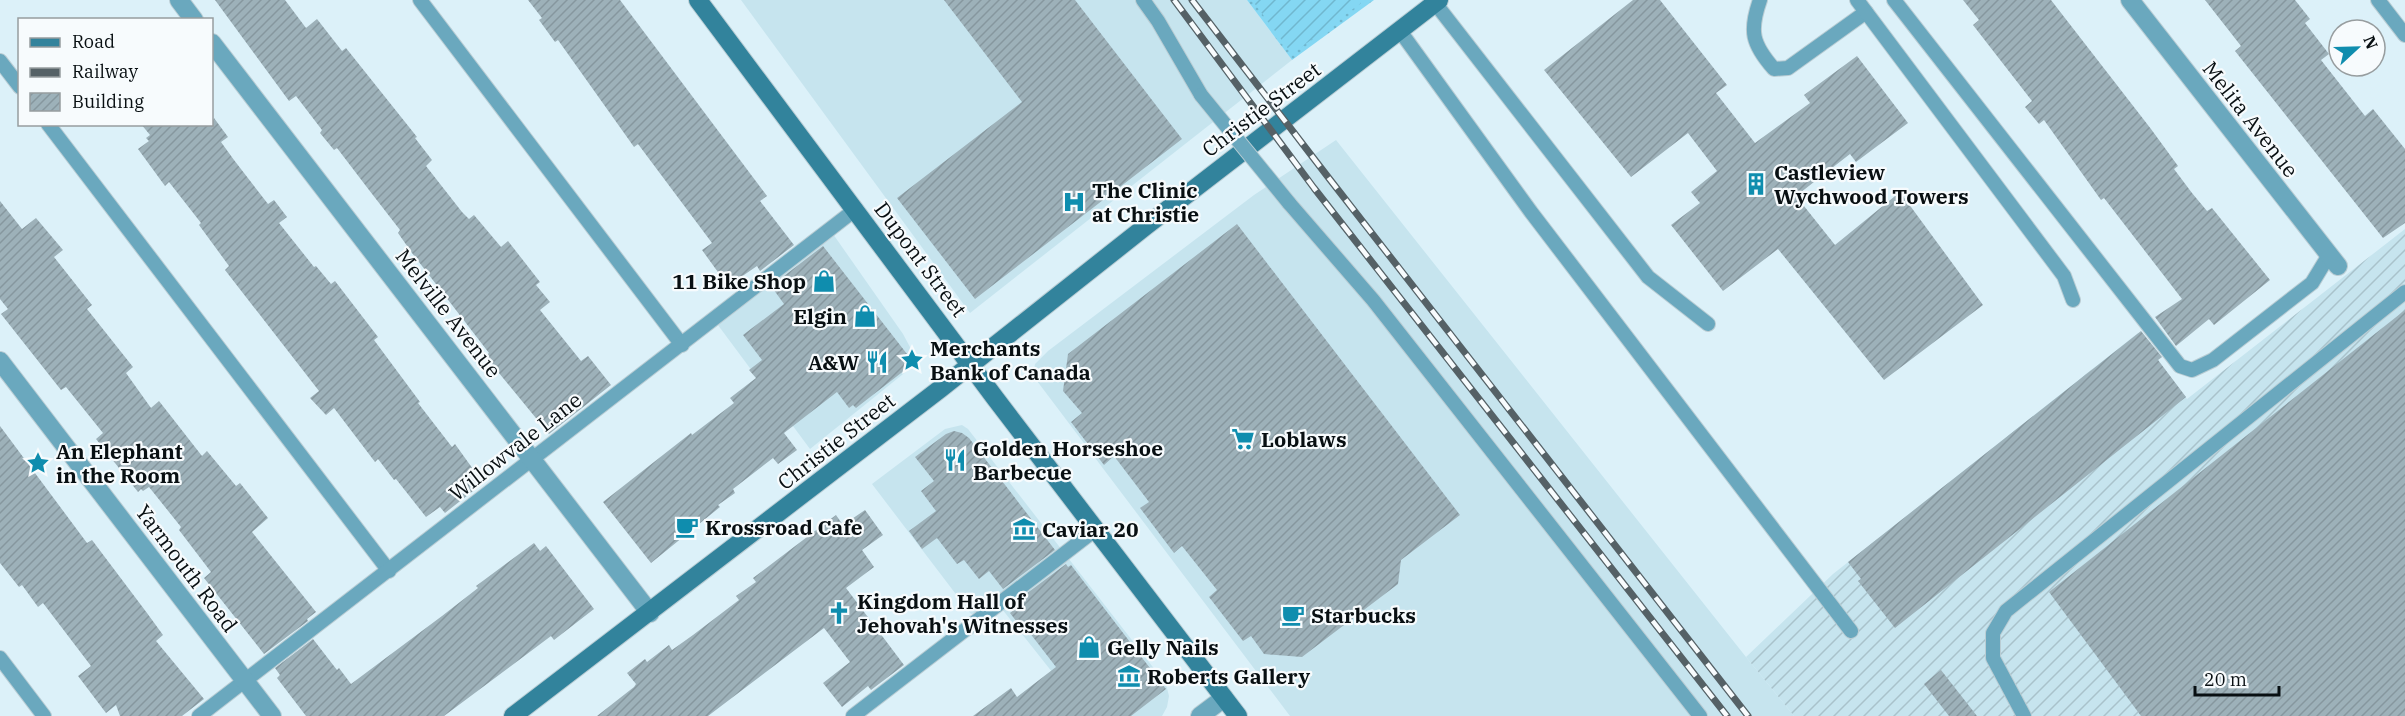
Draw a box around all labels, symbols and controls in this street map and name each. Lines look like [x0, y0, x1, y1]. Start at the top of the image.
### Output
legend [18, 18, 213, 126]
north arrow [2327, 18, 2387, 78]
text: Road [72, 30, 115, 53]
text: N [2359, 33, 2383, 52]
street label: Christie Street [1196, 55, 1326, 163]
street label: Melita Avenue [2197, 55, 2305, 183]
text: Railway [72, 60, 138, 83]
text: Building [72, 90, 144, 113]
place label: Castleview Wychwood Towers [1774, 158, 1969, 210]
building icon: Castleview Wychwood Towers [1743, 171, 1769, 197]
place label: The Clinic at Christie [1092, 176, 1199, 228]
hospital icon: The Clinic at Christie [1061, 189, 1087, 215]
street label: Dupont Street [868, 196, 974, 322]
street label: Melville Avenue [390, 243, 508, 383]
place label: 11 Bike Shop [672, 267, 806, 295]
shop icon: 11 Bike Shop [811, 268, 837, 294]
place label: Elgin [793, 302, 847, 330]
shop icon: Elgin [852, 303, 878, 329]
place label: Merchants Bank of Canada [930, 334, 1091, 386]
place icon: Merchants Bank of Canada [899, 347, 925, 373]
place label: A&W [808, 348, 859, 376]
restaurant icon: A&W [864, 349, 890, 375]
street label: Willowvale Lane [443, 385, 587, 507]
street label: Christie Street [771, 386, 901, 496]
place label: Loblaws [1261, 425, 1347, 453]
supermarket icon: Loblaws [1230, 426, 1256, 452]
place label: Golden Horseshoe Barbecue [973, 434, 1163, 486]
place label: An Elephant in the Room [56, 437, 183, 489]
restaurant icon: Golden Horseshoe Barbecue [942, 447, 968, 473]
place icon: An Elephant in the Room [25, 450, 51, 476]
street label: Yarmouth Road [130, 498, 244, 638]
place label: Krossroad Cafe [705, 513, 863, 541]
cafe icon: Krossroad Cafe [674, 514, 700, 540]
place label: Caviar 20 [1042, 515, 1139, 543]
museum icon: Caviar 20 [1011, 516, 1037, 542]
place label: Kingdom Hall of Jehovah's Witnesses [857, 587, 1068, 639]
church icon: Kingdom Hall of Jehovah's Witnesses [826, 600, 852, 626]
place label: Starbucks [1311, 601, 1416, 629]
cafe icon: Starbucks [1280, 602, 1306, 628]
place label: Gelly Nails [1107, 633, 1219, 661]
shop icon: Gelly Nails [1076, 634, 1102, 660]
scale bar [2195, 659, 2279, 697]
place label: Roberts Gallery [1147, 662, 1310, 690]
museum icon: Roberts Gallery [1116, 663, 1142, 689]
text: 20 m [2204, 668, 2247, 691]

